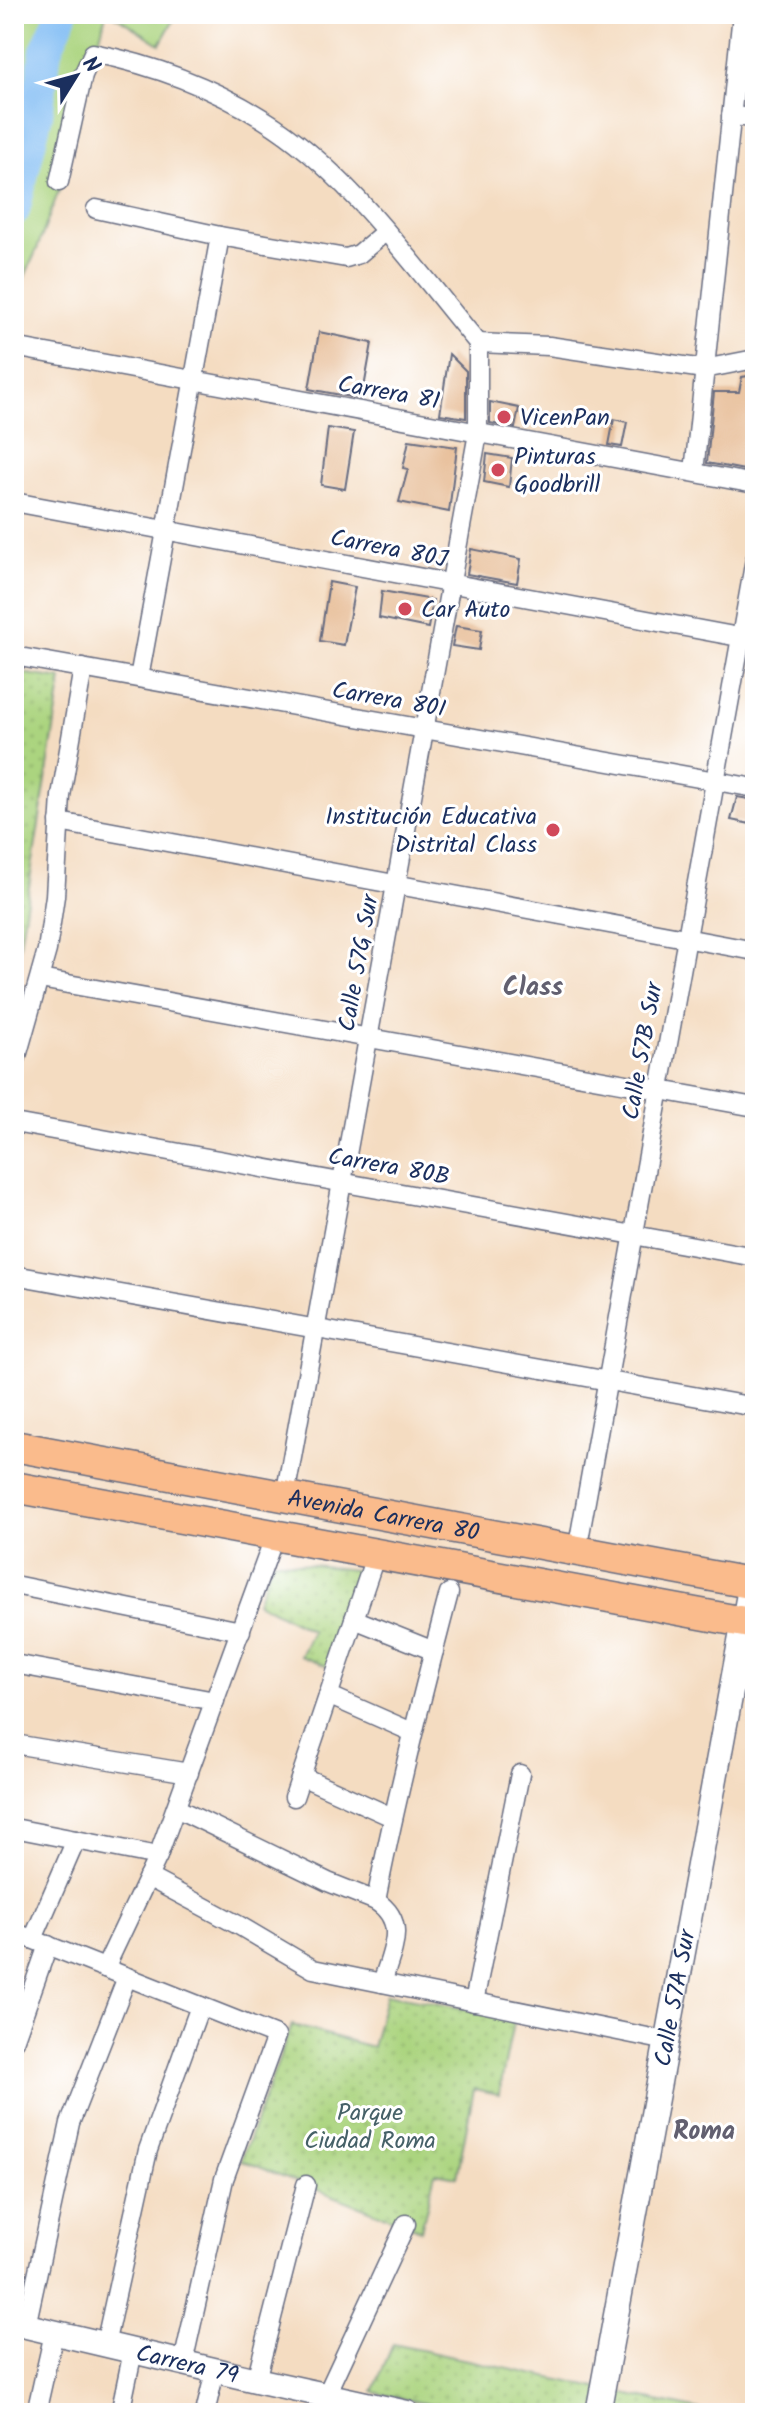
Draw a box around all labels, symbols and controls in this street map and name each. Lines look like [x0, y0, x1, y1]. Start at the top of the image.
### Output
north arrow [36, 36, 116, 116]
text: N [72, 49, 108, 82]
street label: Carrera 81 [335, 365, 443, 422]
place label: VicenPan [520, 399, 610, 438]
marker: VicenPan [495, 408, 513, 426]
place label: Pinturas Goodbrill [514, 438, 601, 505]
marker: Pinturas Goodbrill [489, 461, 507, 479]
street label: Carrera 80J [327, 519, 452, 580]
place label: Car Auto [421, 591, 511, 630]
marker: Car Auto [396, 600, 414, 618]
street label: Carrera 80I [329, 671, 449, 730]
place label: Institución Educativa Distrital Class [325, 798, 537, 865]
marker: Institución Educativa Distrital Class [544, 821, 562, 839]
street label: Calle 57G Sur [328, 890, 391, 1035]
district label: Class [503, 967, 563, 1009]
street label: Calle 57B Sur [612, 977, 675, 1123]
street label: Carrera 80B [325, 1138, 453, 1197]
street label: Avenida Carrera 80 [284, 1479, 483, 1553]
street label: Calle 57A Sur [644, 1925, 708, 2070]
park label: Parque Ciudad Roma [304, 2094, 436, 2161]
district label: Roma [673, 2111, 735, 2153]
street label: Carrera 79 [132, 2334, 242, 2396]

